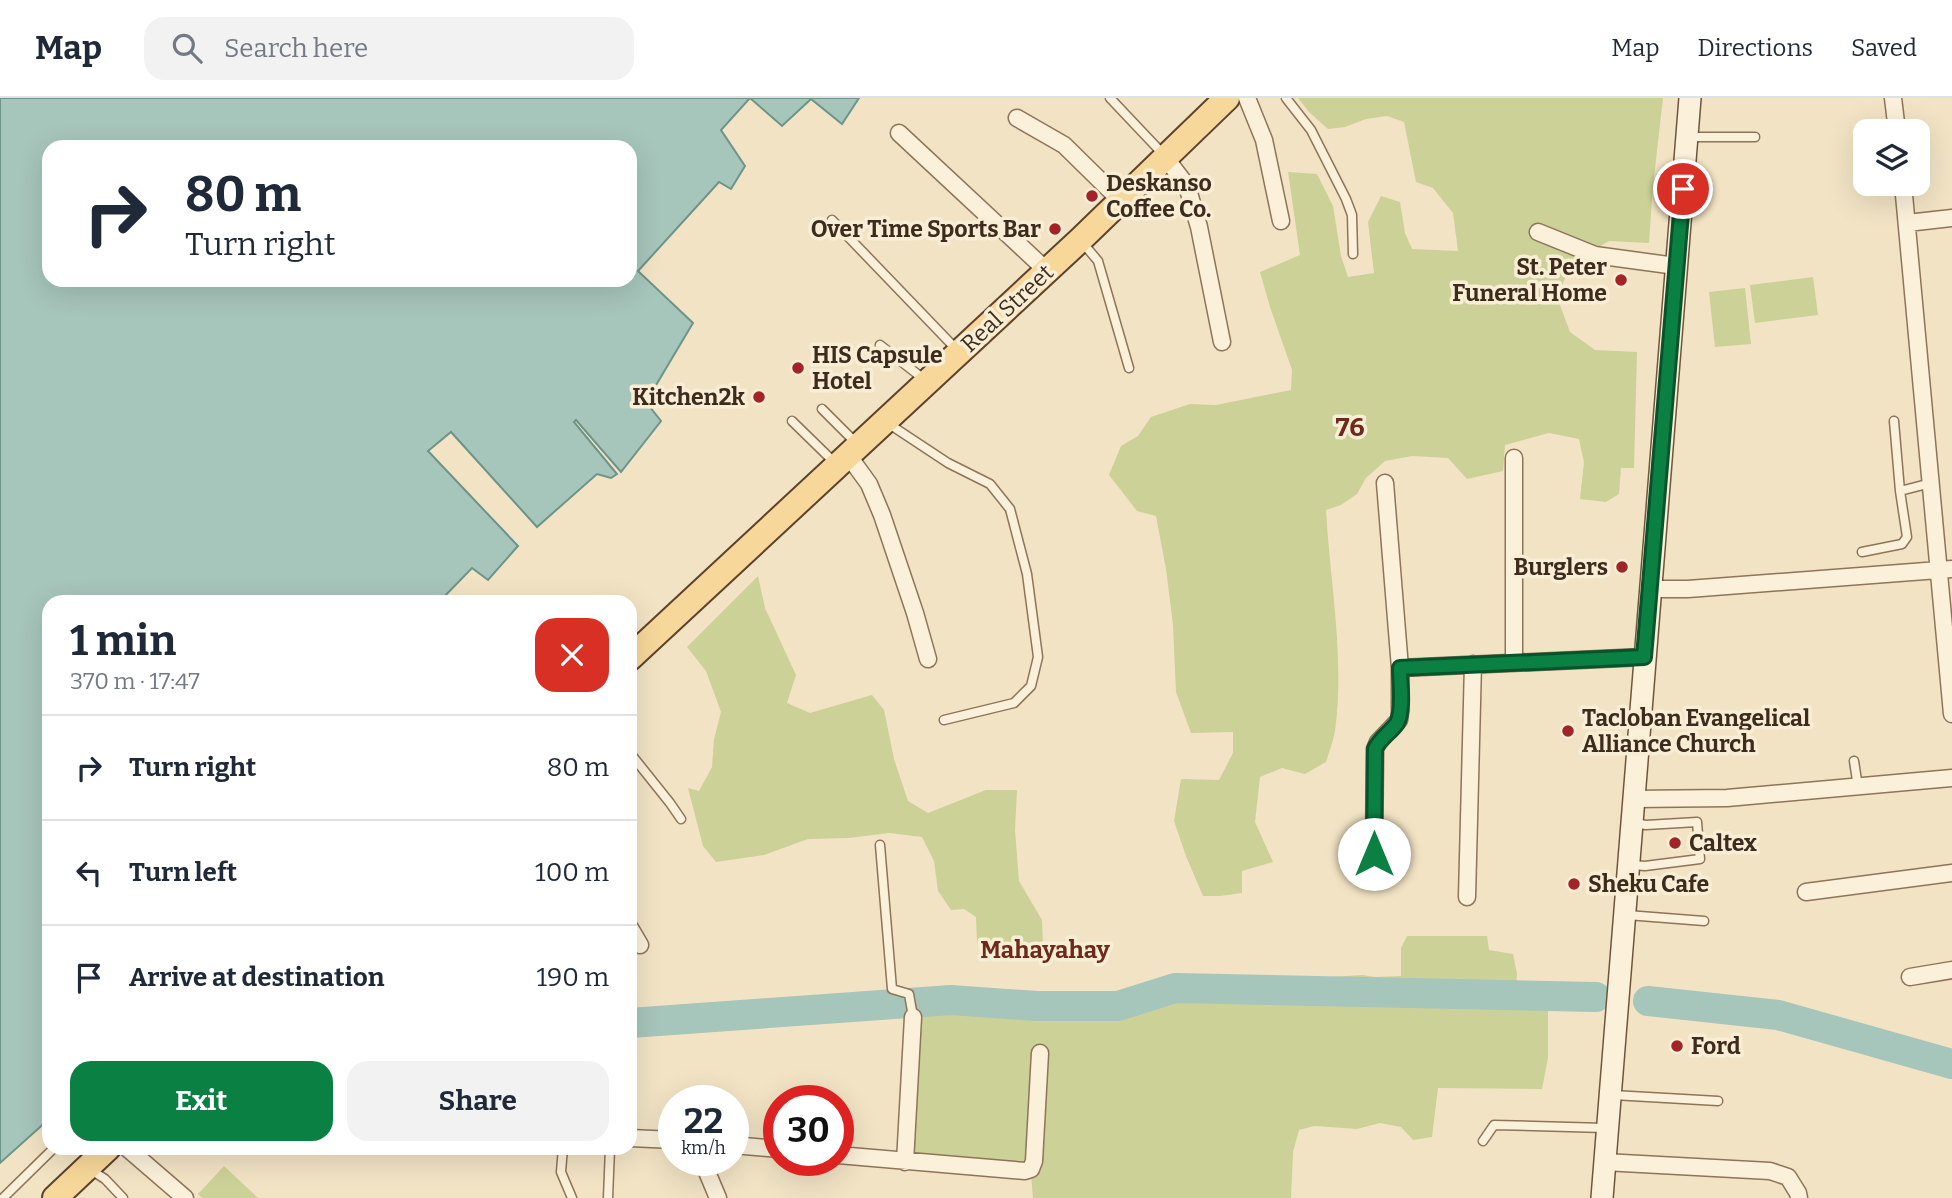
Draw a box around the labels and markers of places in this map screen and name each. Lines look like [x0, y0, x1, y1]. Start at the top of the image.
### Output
pin [1653, 159, 1713, 219]
place label: Deskanso Coffee Co. [1106, 169, 1212, 223]
marker: Deskanso Coffee Co. [1084, 188, 1100, 204]
place label: Over Time Sports Bar [811, 215, 1041, 243]
marker: Over Time Sports Bar [1047, 221, 1063, 237]
place label: St. Peter Funeral Home [1452, 253, 1607, 307]
marker: St. Peter Funeral Home [1613, 272, 1629, 288]
place label: HIS Capsule Hotel [812, 341, 943, 395]
marker: HIS Capsule Hotel [790, 360, 806, 376]
place label: Kitchen2k [632, 383, 745, 411]
marker: Kitchen2k [751, 389, 767, 405]
place label: Burglers [1514, 553, 1608, 581]
marker: Burglers [1614, 559, 1630, 575]
place label: Tacloban Evangelical Alliance Church [1582, 704, 1810, 758]
marker: Tacloban Evangelical Alliance Church [1560, 723, 1576, 739]
place label: Caltex [1689, 829, 1757, 857]
marker: Caltex [1667, 835, 1683, 851]
place label: Sheku Cafe [1588, 870, 1709, 898]
marker: Sheku Cafe [1566, 876, 1582, 892]
place label: Ford [1691, 1032, 1741, 1060]
marker: Ford [1669, 1038, 1685, 1054]

